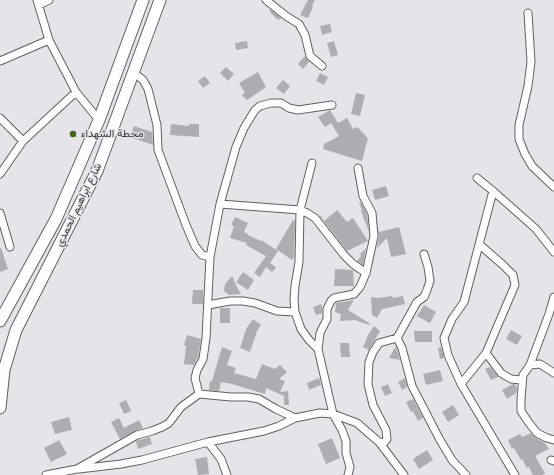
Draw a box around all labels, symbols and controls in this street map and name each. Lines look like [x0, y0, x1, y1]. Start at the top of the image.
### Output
place label: محطة الشهداء [81, 127, 144, 141]
marker: محطة الشهداء [68, 129, 78, 139]
street label: شارع ابراهيم الحمدي [53, 161, 105, 249]

